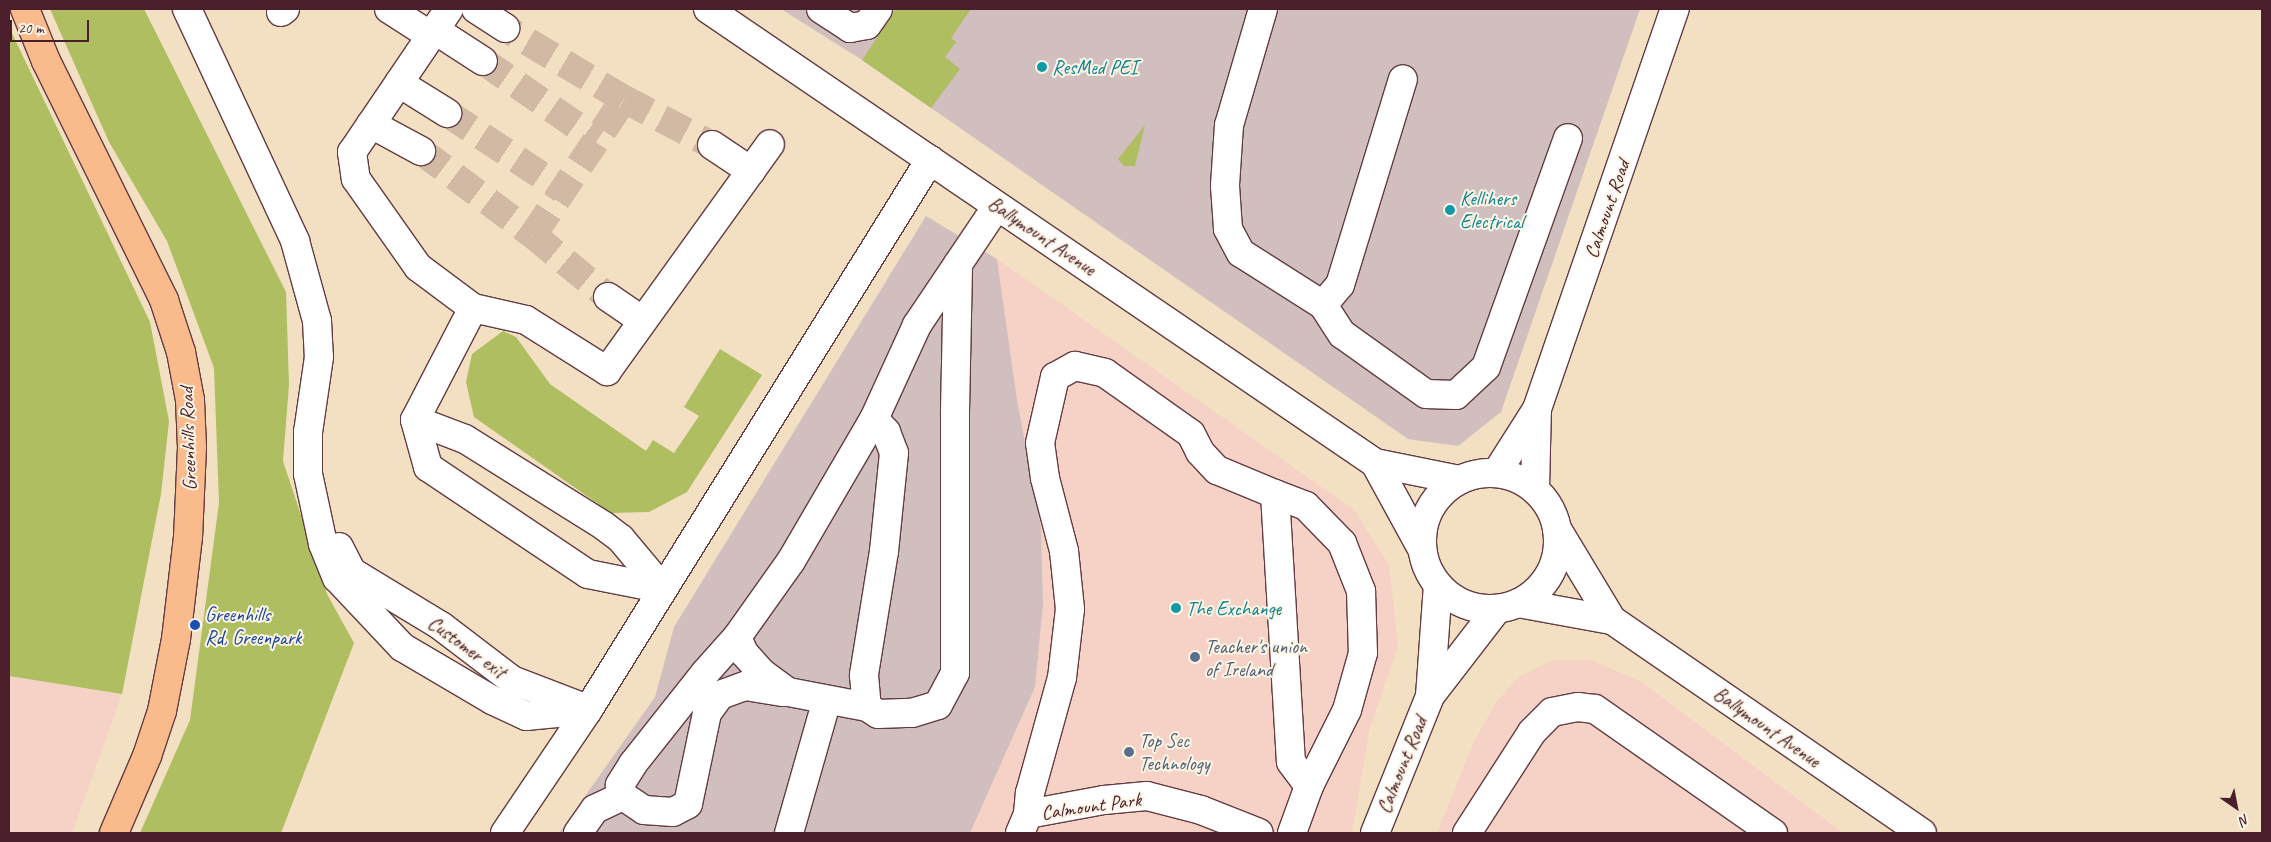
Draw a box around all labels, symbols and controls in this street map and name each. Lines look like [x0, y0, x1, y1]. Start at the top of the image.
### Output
scale bar [12, 10, 91, 42]
text: 20 m [18, 19, 44, 38]
place label: ResMed PEI [1052, 55, 1137, 79]
marker: ResMed PEI [1036, 61, 1048, 73]
street label: Calmount Road [1579, 157, 1635, 261]
place label: Kellihers Electrical [1460, 186, 1524, 233]
street label: Ballymount Avenue [984, 191, 1100, 281]
marker: Kellihers Electrical [1444, 204, 1456, 216]
street label: Greenhills Road [174, 387, 202, 491]
place label: The Exchange [1186, 596, 1281, 620]
place label: Greenhills Rd, Greenpark [205, 602, 301, 649]
marker: The Exchange [1170, 602, 1182, 614]
street label: Customer exit [423, 611, 511, 683]
marker: Greenhills Rd, Greenpark [189, 619, 201, 631]
place label: Teacher's union of Ireland [1205, 634, 1307, 681]
marker: Teacher's union of Ireland [1189, 651, 1201, 663]
street label: Ballymount Avenue [1709, 681, 1825, 773]
street label: Calmount Road [1372, 713, 1432, 817]
place label: Top Sec Technology [1139, 728, 1209, 775]
marker: Top Sec Technology [1123, 746, 1135, 758]
north arrow [2211, 782, 2261, 832]
street label: Calmount Park [1040, 787, 1142, 825]
text: N [2236, 811, 2253, 829]

